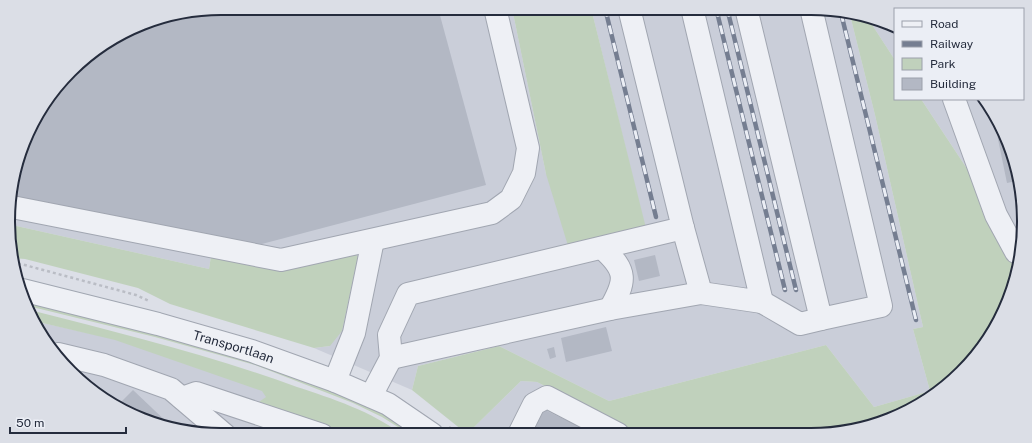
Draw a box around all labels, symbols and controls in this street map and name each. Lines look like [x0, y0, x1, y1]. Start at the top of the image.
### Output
legend [894, 8, 1024, 100]
text: Road [930, 17, 958, 31]
text: Railway [930, 37, 974, 51]
text: Park [930, 57, 956, 71]
text: Building [930, 77, 976, 91]
street label: Transportlaan [191, 327, 276, 366]
scale bar [10, 409, 126, 435]
text: 50 m [16, 416, 44, 430]

